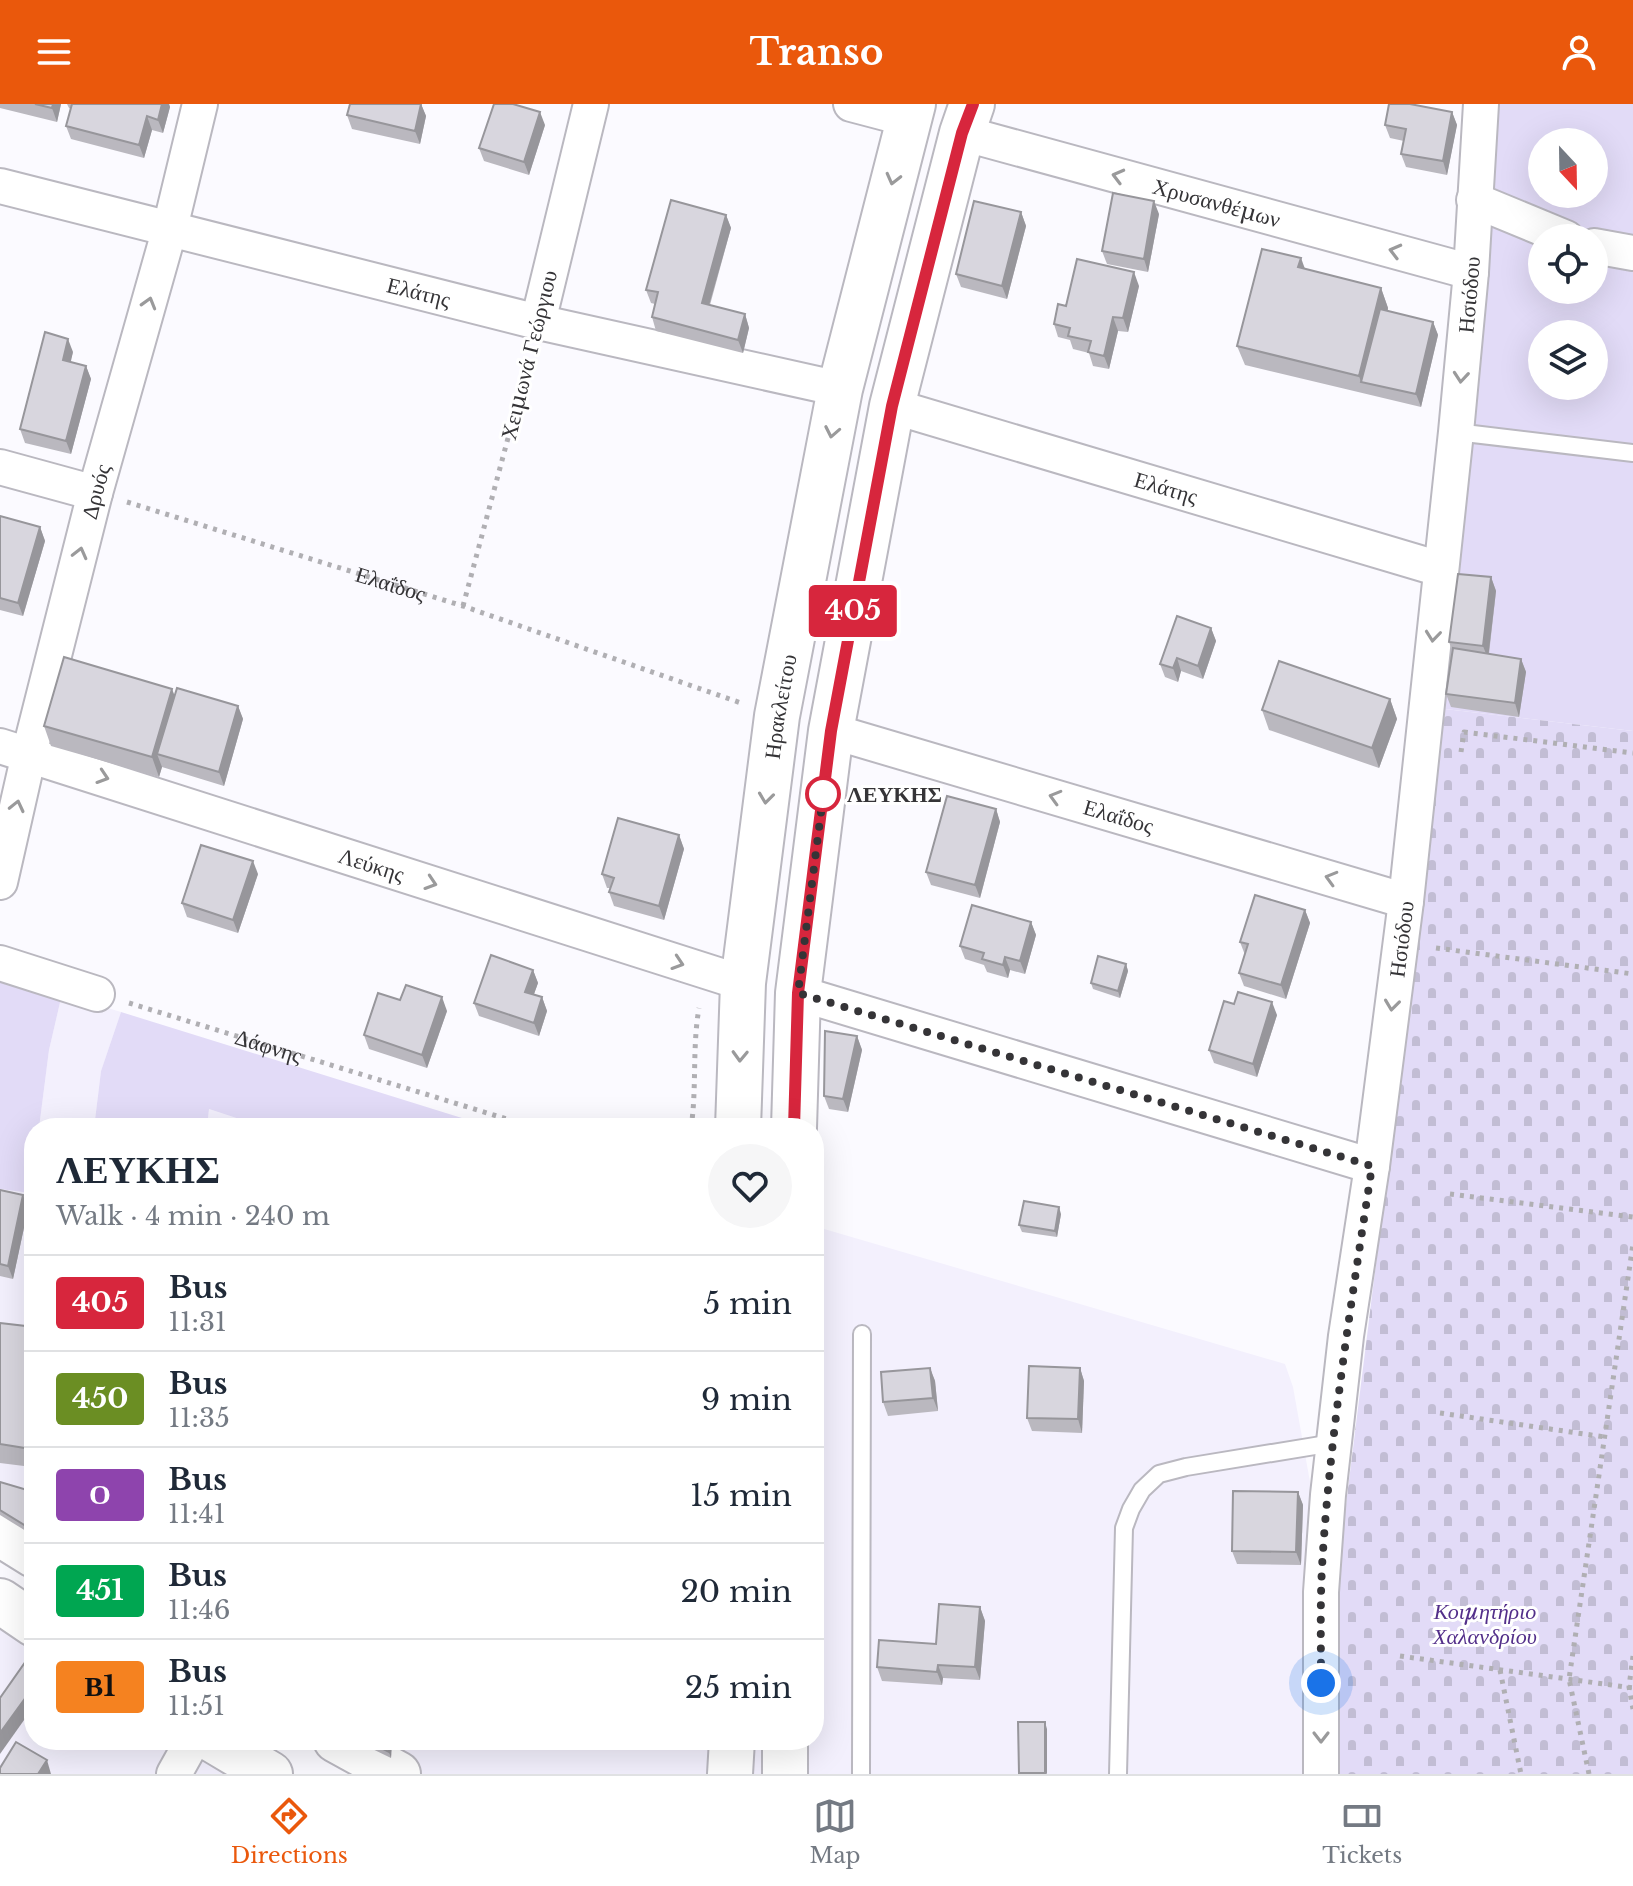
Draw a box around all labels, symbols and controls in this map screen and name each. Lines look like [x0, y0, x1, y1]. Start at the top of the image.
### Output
icon: menu [32, 30, 76, 74]
text: Transo [750, 30, 883, 75]
icon: person [1557, 30, 1601, 74]
north arrow [1528, 128, 1608, 208]
map controls [1528, 128, 1608, 400]
one-way arrow [1111, 168, 1125, 185]
one-way arrow [885, 172, 902, 186]
street label: Χρυσανθέμων [1150, 172, 1284, 233]
button: locate [1528, 224, 1608, 304]
one-way arrow [1389, 244, 1403, 261]
street label: Ησιόδου [1452, 255, 1485, 334]
street label: Χειμωνά Γεώργιου [495, 267, 563, 443]
street label: Ελάτης [384, 271, 454, 313]
one-way arrow [140, 296, 156, 310]
button: layers [1528, 320, 1608, 400]
one-way arrow [1453, 371, 1470, 384]
one-way arrow [824, 425, 841, 439]
street label: Δρυός [75, 461, 116, 522]
street label: Ελάτης [1131, 465, 1201, 510]
one-way arrow [71, 547, 88, 561]
street label: Ελαΐδος [352, 560, 429, 607]
line badge: 405 [807, 585, 899, 637]
text: 405 [825, 593, 881, 628]
one-way arrow [1425, 630, 1442, 643]
street label: Ηρακλείτου [758, 652, 802, 761]
one-way arrow [96, 768, 110, 784]
marker: ΛΕΥΚΗΣ [806, 777, 840, 811]
place label: ΛΕΥΚΗΣ [847, 781, 942, 808]
one-way arrow [1048, 790, 1062, 806]
one-way arrow [758, 792, 775, 805]
street label: Ελαΐδος [1080, 793, 1157, 839]
one-way arrow [8, 799, 25, 813]
street label: Λεύκης [335, 841, 408, 888]
one-way arrow [1324, 871, 1338, 887]
one-way arrow [423, 874, 437, 890]
street label: Ησιόδου [1383, 899, 1419, 979]
one-way arrow [671, 953, 685, 969]
one-way arrow [1384, 999, 1401, 1012]
street label: Δάφνης [232, 1023, 306, 1069]
one-way arrow [732, 1050, 749, 1063]
button: heart [708, 1144, 792, 1228]
text: ΛΕΥΚΗΣ [56, 1146, 220, 1193]
text: Walk · 4 min · 240 m [56, 1200, 330, 1232]
text: Bus [168, 1269, 227, 1306]
text: 405 [72, 1285, 128, 1320]
text: 5 min [703, 1285, 792, 1322]
text: 11:31 [168, 1306, 227, 1338]
text: Bus [168, 1365, 227, 1402]
text: 450 [72, 1381, 128, 1416]
text: 9 min [701, 1381, 792, 1418]
text: 11:35 [168, 1402, 230, 1434]
text: Bus [168, 1461, 227, 1498]
text: Ο [89, 1477, 111, 1512]
text: 15 min [690, 1477, 792, 1514]
text: 11:41 [168, 1498, 225, 1530]
text: Bus [168, 1557, 227, 1594]
text: 451 [76, 1573, 124, 1608]
text: 20 min [680, 1573, 792, 1610]
text: 11:46 [168, 1594, 231, 1626]
park label: Κοιμητήριο Χαλανδρίου [1432, 1598, 1537, 1650]
text: Bus [168, 1653, 227, 1690]
your location [1301, 1663, 1341, 1703]
text: Β1 [85, 1669, 115, 1704]
text: 25 min [685, 1669, 792, 1706]
text: 11:51 [168, 1690, 225, 1722]
one-way arrow [1312, 1731, 1330, 1744]
tab: Directions [231, 1794, 348, 1869]
tab: Map [809, 1794, 861, 1869]
tab: Tickets [1322, 1794, 1402, 1869]

